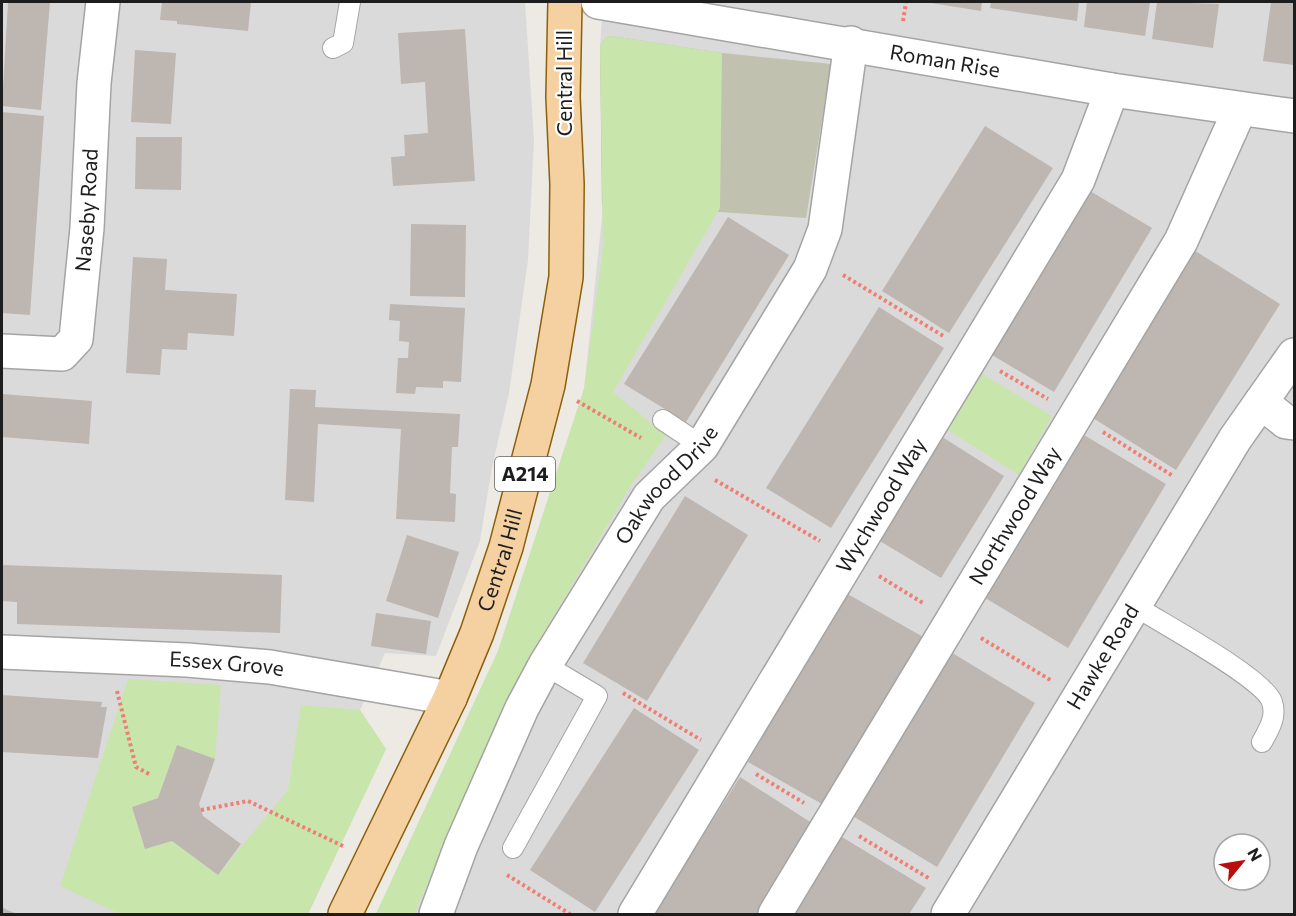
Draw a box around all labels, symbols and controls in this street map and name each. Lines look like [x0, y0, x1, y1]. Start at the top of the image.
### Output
street label: Central Hill [551, 30, 576, 136]
street label: Roman Rise [888, 38, 1002, 82]
street label: Naseby Road [69, 148, 102, 273]
street label: Oakwood Drive [609, 421, 722, 548]
street label: Wychwood Way [830, 433, 931, 577]
street label: Northwood Way [963, 441, 1065, 589]
road number: A214 [495, 457, 555, 491]
street label: Central Hill [471, 506, 526, 615]
street label: Hawke Road [1061, 599, 1143, 714]
street label: Essex Grove [169, 645, 286, 680]
north arrow [1212, 832, 1272, 892]
text: N [1244, 844, 1267, 864]

